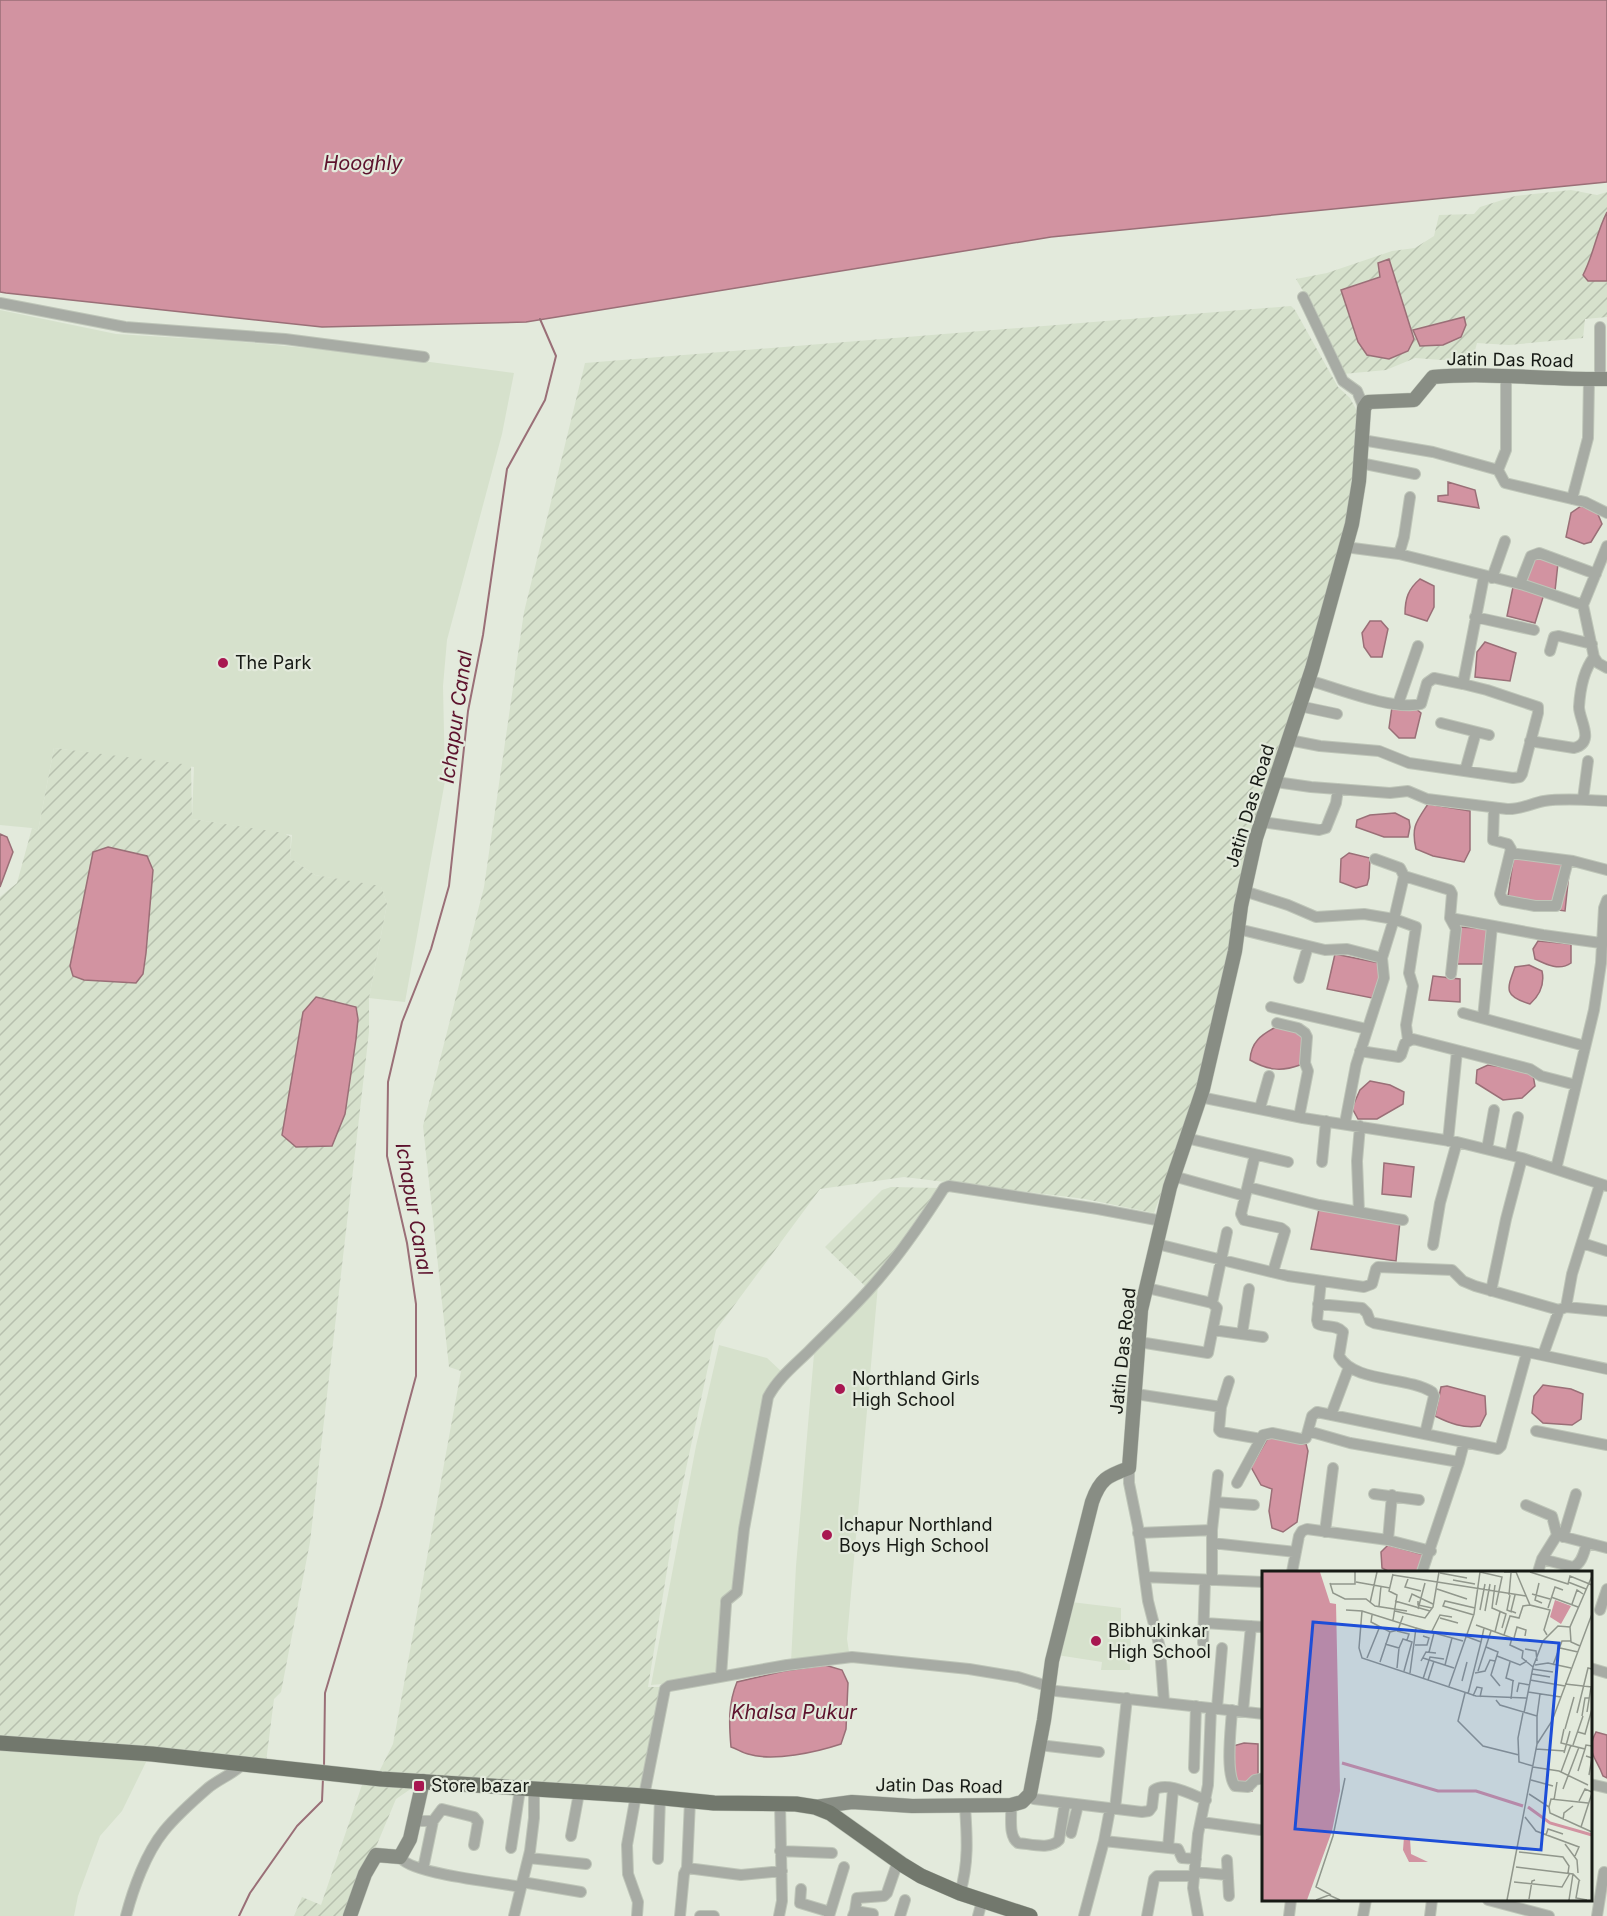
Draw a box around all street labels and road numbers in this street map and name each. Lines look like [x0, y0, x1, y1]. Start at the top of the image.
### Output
street label: Jatin Das Road [1446, 348, 1574, 371]
street label: Jatin Das Road [1221, 742, 1278, 870]
street label: Jatin Das Road [1105, 1286, 1140, 1415]
street label: Jatin Das Road [875, 1774, 1003, 1797]

